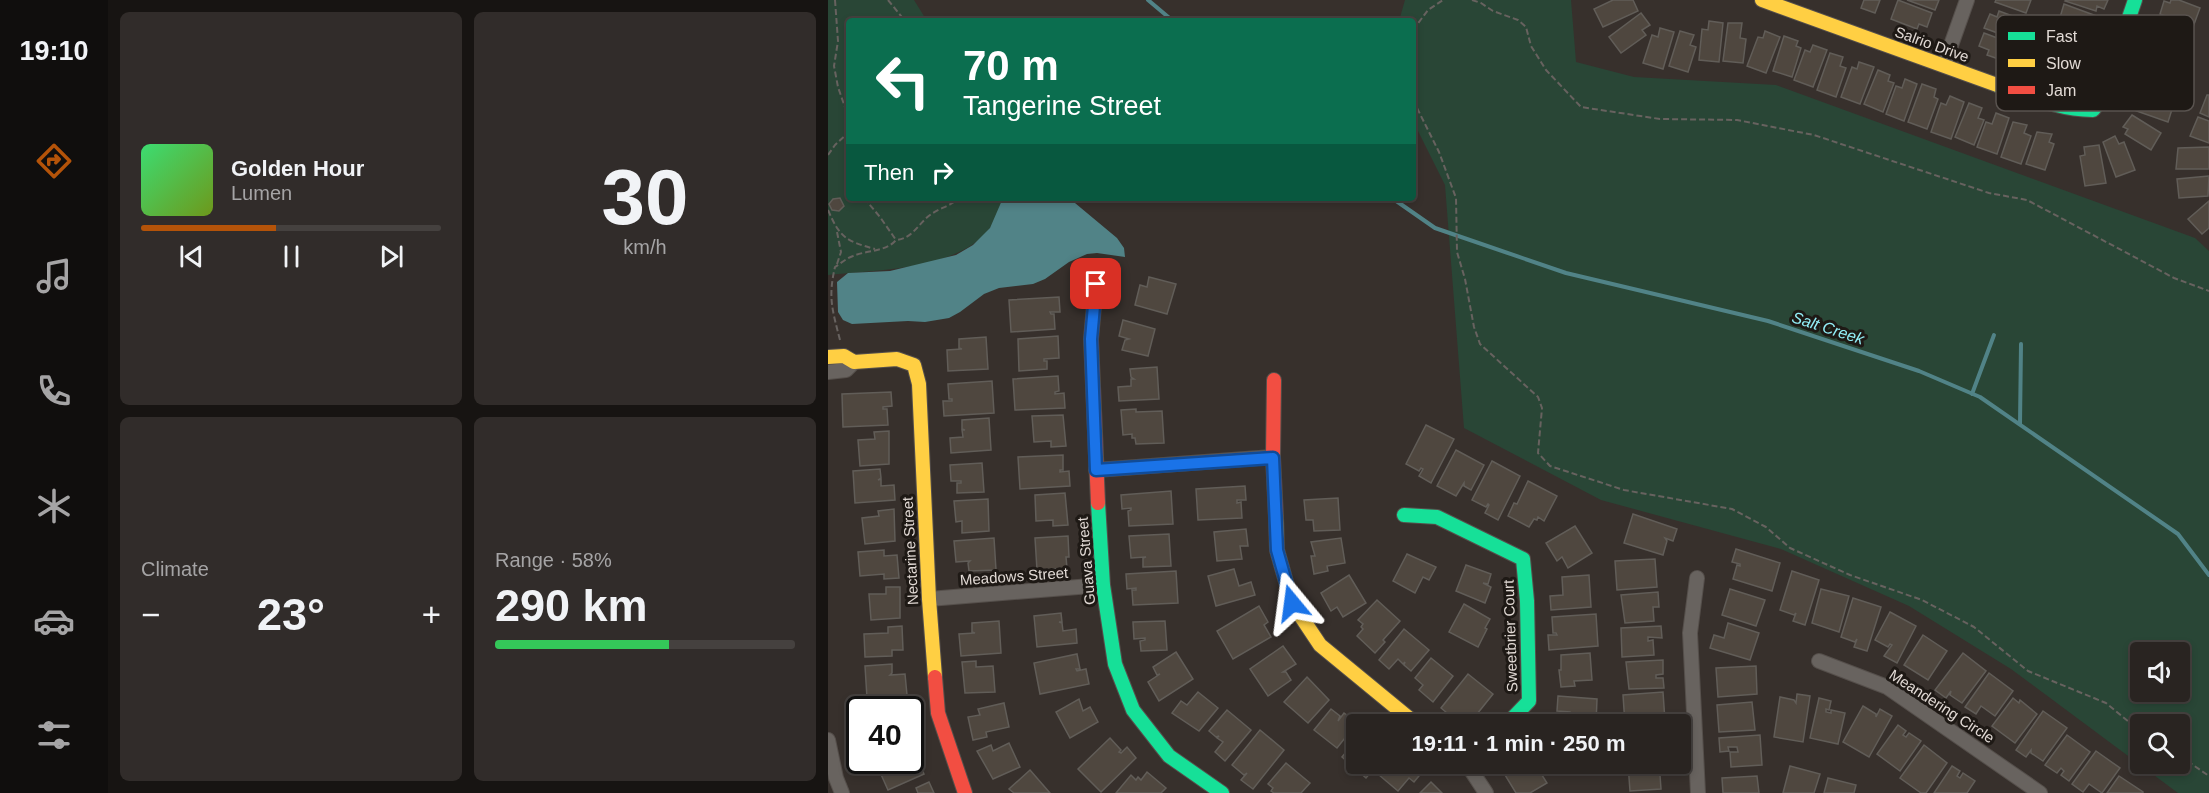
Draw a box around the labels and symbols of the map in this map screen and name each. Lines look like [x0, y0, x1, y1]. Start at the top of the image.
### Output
legend [1996, 15, 2194, 111]
street label: Salrio Drive [1893, 23, 1971, 65]
text: Fast [2046, 28, 2078, 45]
text: Slow [2046, 55, 2081, 72]
text: Jam [2046, 82, 2076, 99]
pin [1070, 258, 1121, 309]
water label: Salt Creek [1790, 308, 1867, 348]
street label: Nectarine Street [899, 496, 921, 606]
street label: Guava Street [1074, 515, 1098, 606]
street label: Meadows Street [959, 564, 1069, 588]
position arrow [1260, 571, 1324, 635]
street label: Sweetbrier Court [1500, 579, 1520, 693]
street label: Meandering Circle [1886, 666, 1998, 746]
speed limit sign: 40 [846, 696, 924, 774]

